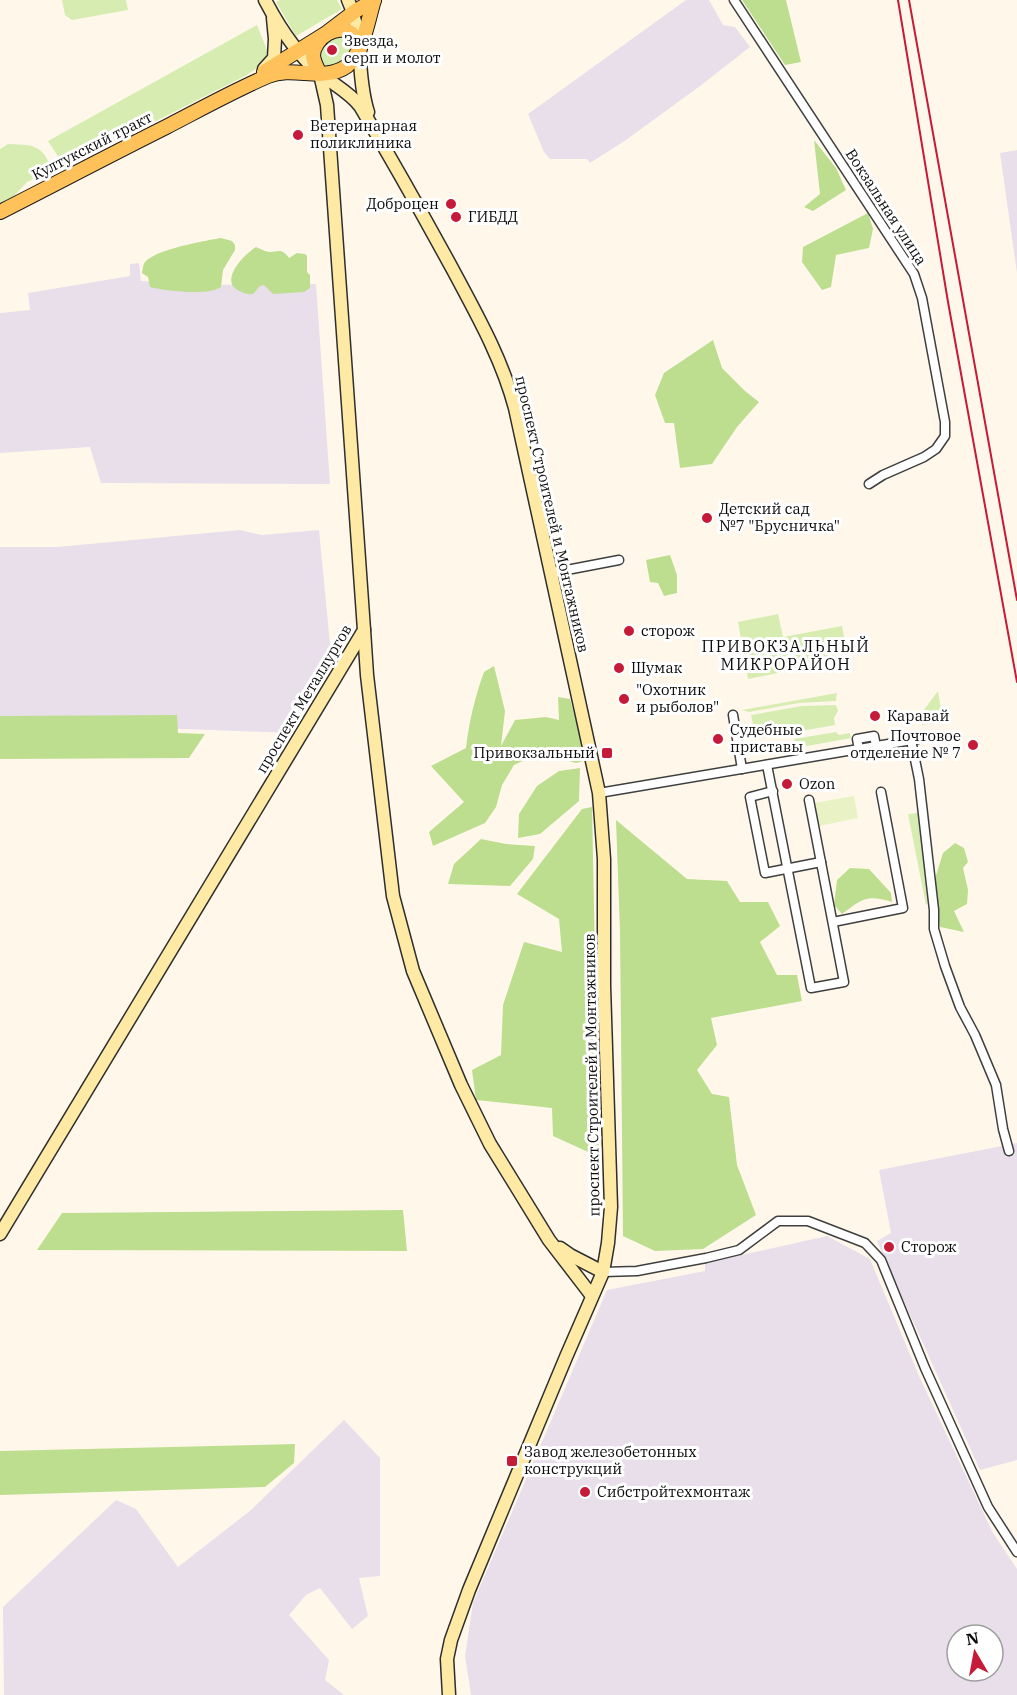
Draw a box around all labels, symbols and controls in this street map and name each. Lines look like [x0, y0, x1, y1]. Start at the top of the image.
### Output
place label: Звезда, серп и молот [344, 31, 441, 67]
marker: Звезда, серп и молот [325, 43, 339, 57]
street label: Култукский тракт [28, 107, 155, 184]
place label: Ветеринарная поликлиника [310, 116, 417, 152]
marker: Ветеринарная поликлиника [291, 128, 305, 142]
street label: Вокзальная улица [842, 145, 931, 268]
place label: Доброцен [367, 194, 439, 213]
marker: Доброцен [444, 197, 458, 211]
place label: ГИБДД [468, 207, 518, 226]
marker: ГИБДД [449, 210, 463, 224]
street label: проспект Строителей и Монтажников [511, 374, 594, 654]
place label: Детский сад №7 "Брусничка" [719, 499, 840, 535]
marker: Детский сад №7 "Брусничка" [700, 511, 714, 525]
street label: проспект Металлургов [252, 621, 356, 777]
place label: сторож [641, 621, 695, 640]
marker: сторож [622, 624, 636, 638]
district label: ПРИВОКЗАЛЬНЫЙ МИКРОРАЙОН [702, 636, 870, 674]
place label: Шумак [631, 658, 683, 677]
marker: Шумак [612, 661, 626, 675]
place label: "Охотник и рыболов" [636, 680, 719, 716]
marker: "Охотник и рыболов" [617, 692, 631, 706]
place label: Каравай [887, 706, 949, 725]
marker: Каравай [868, 709, 882, 723]
place label: Судебные приставы [730, 720, 803, 756]
place label: Почтовое отделение № 7 [850, 726, 961, 762]
marker: Судебные приставы [711, 732, 725, 746]
marker: Почтовое отделение № 7 [966, 738, 980, 752]
place label: Привокзальный [474, 743, 595, 762]
marker: Привокзальный [600, 746, 614, 760]
place label: Ozon [799, 774, 836, 793]
marker: Ozon [780, 777, 794, 791]
street label: проспект Строителей и Монтажников [580, 933, 603, 1217]
place label: Сторож [901, 1237, 957, 1256]
marker: Сторож [882, 1240, 896, 1254]
place label: Завод железобетонных конструкций [524, 1442, 697, 1478]
marker: Завод железобетонных конструкций [505, 1454, 519, 1468]
place label: Сибстройтехмонтаж [597, 1482, 750, 1501]
marker: Сибстройтехмонтаж [578, 1485, 592, 1499]
north arrow [945, 1623, 1005, 1683]
text: N [964, 1627, 980, 1649]

